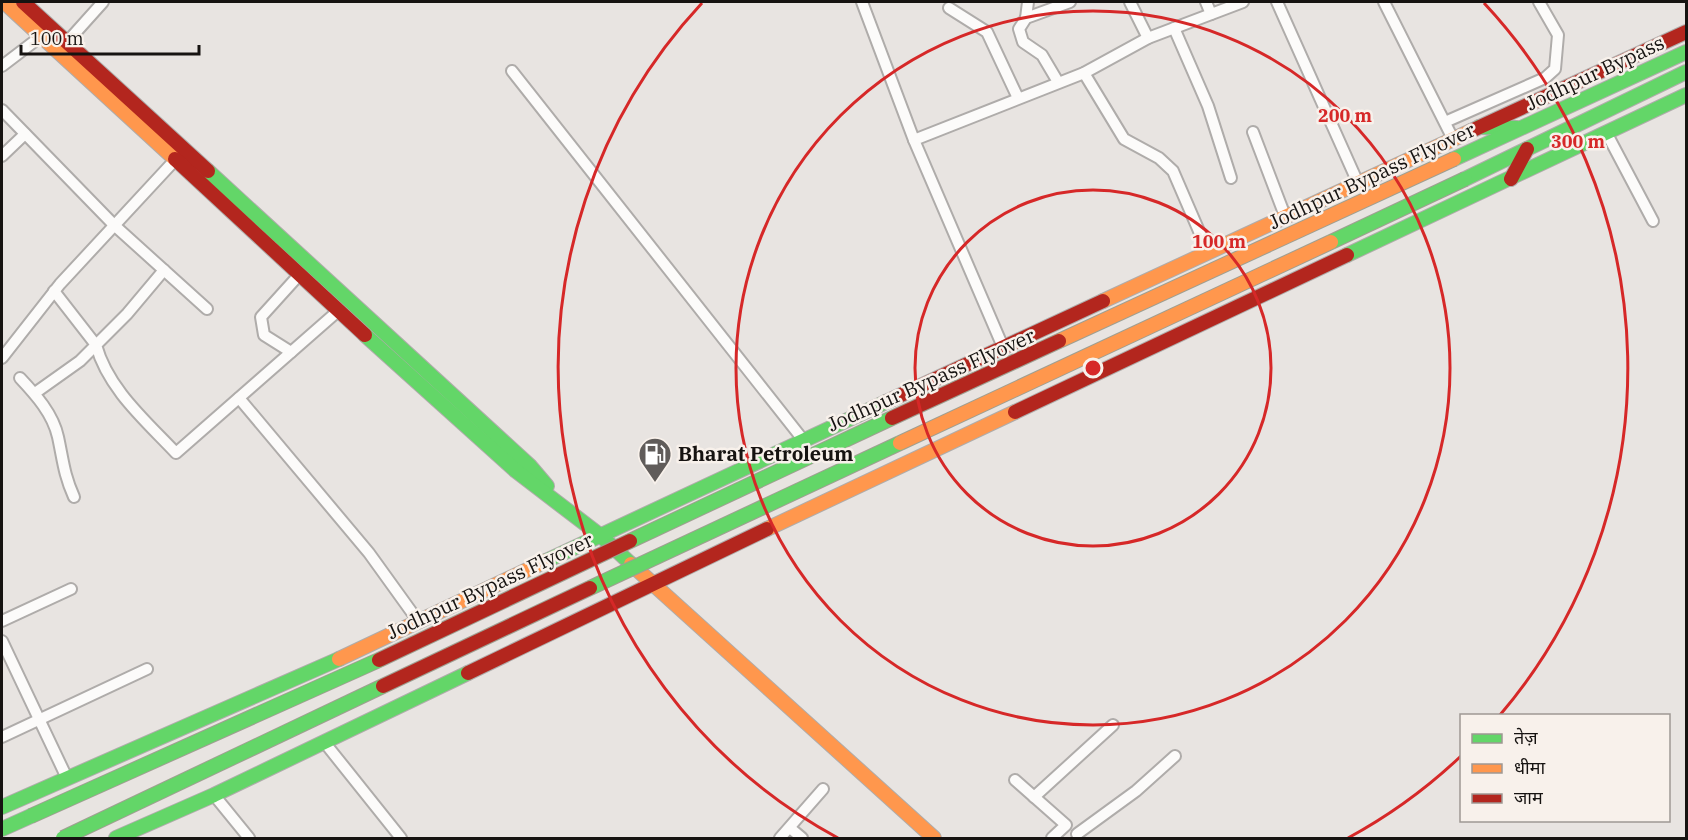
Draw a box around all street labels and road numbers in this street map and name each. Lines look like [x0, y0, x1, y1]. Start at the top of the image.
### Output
street label: Jodhpur Bypass [1521, 29, 1668, 116]
street label: Jodhpur Bypass Flyover [1264, 116, 1479, 235]
street label: Jodhpur Bypass Flyover [823, 321, 1039, 438]
street label: Jodhpur Bypass Flyover [382, 526, 597, 645]

